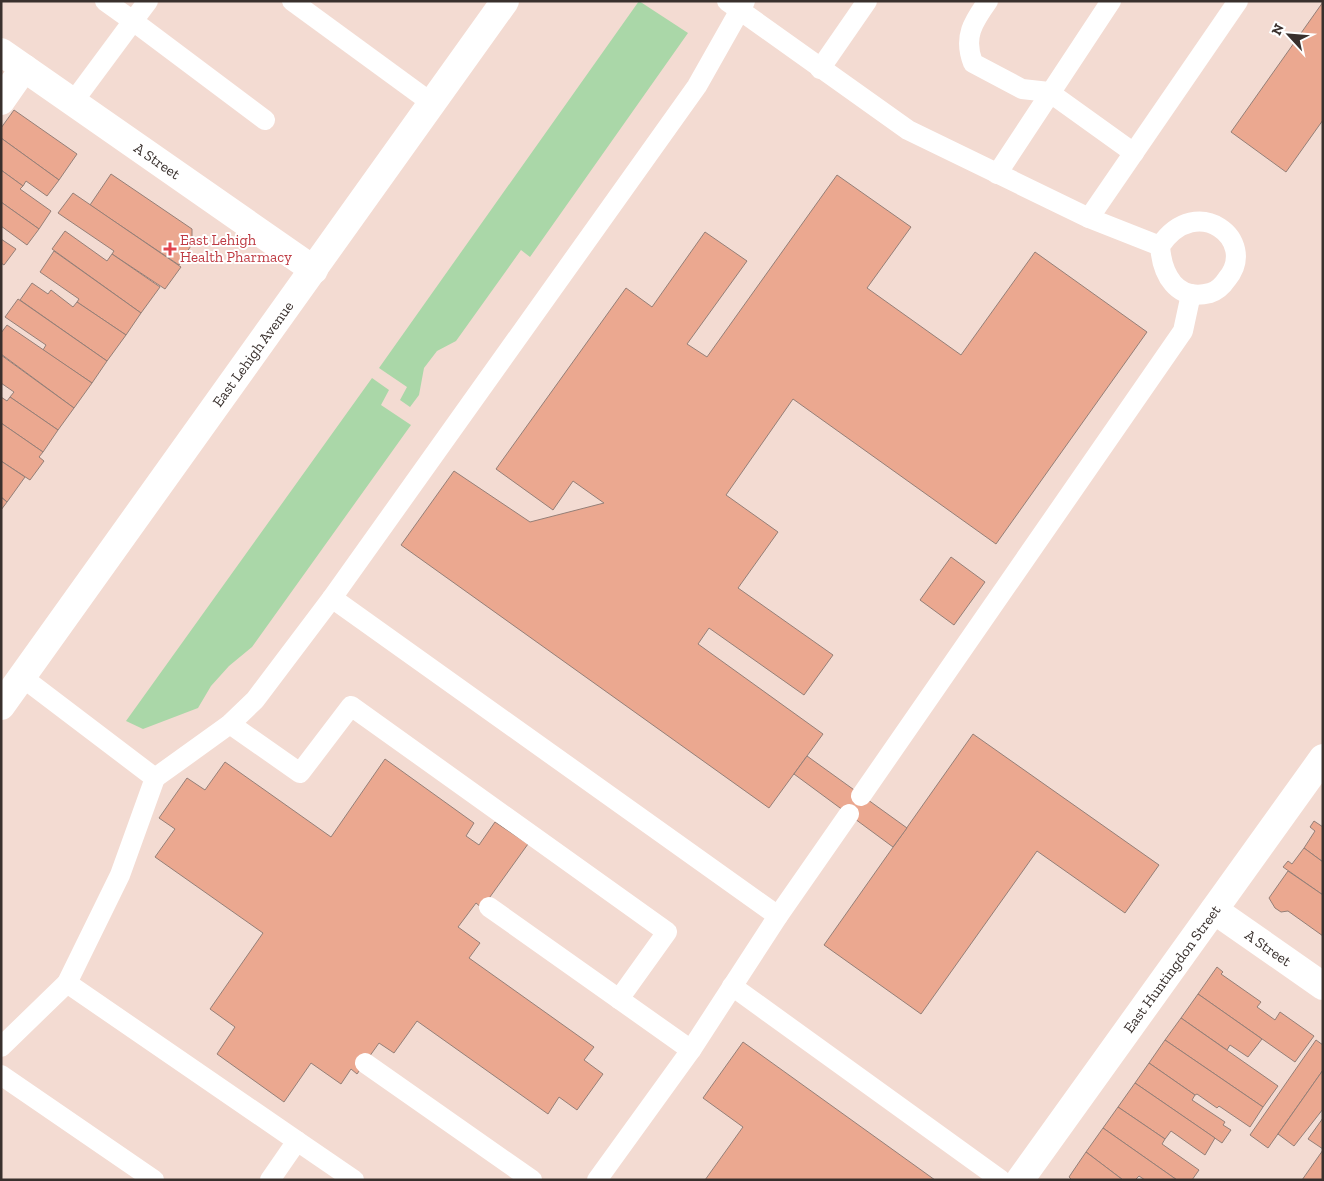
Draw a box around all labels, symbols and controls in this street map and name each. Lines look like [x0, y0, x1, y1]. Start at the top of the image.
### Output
north arrow [1264, 10, 1314, 60]
text: N [1268, 21, 1288, 38]
street label: A Street [130, 139, 184, 184]
place label: East Lehigh Health Pharmacy [180, 231, 292, 266]
marker: East Lehigh Health Pharmacy [164, 243, 176, 255]
street label: East Lehigh Avenue [209, 298, 297, 410]
street label: East Huntingdon Street [1120, 901, 1225, 1036]
street label: A Street [1241, 926, 1295, 971]

